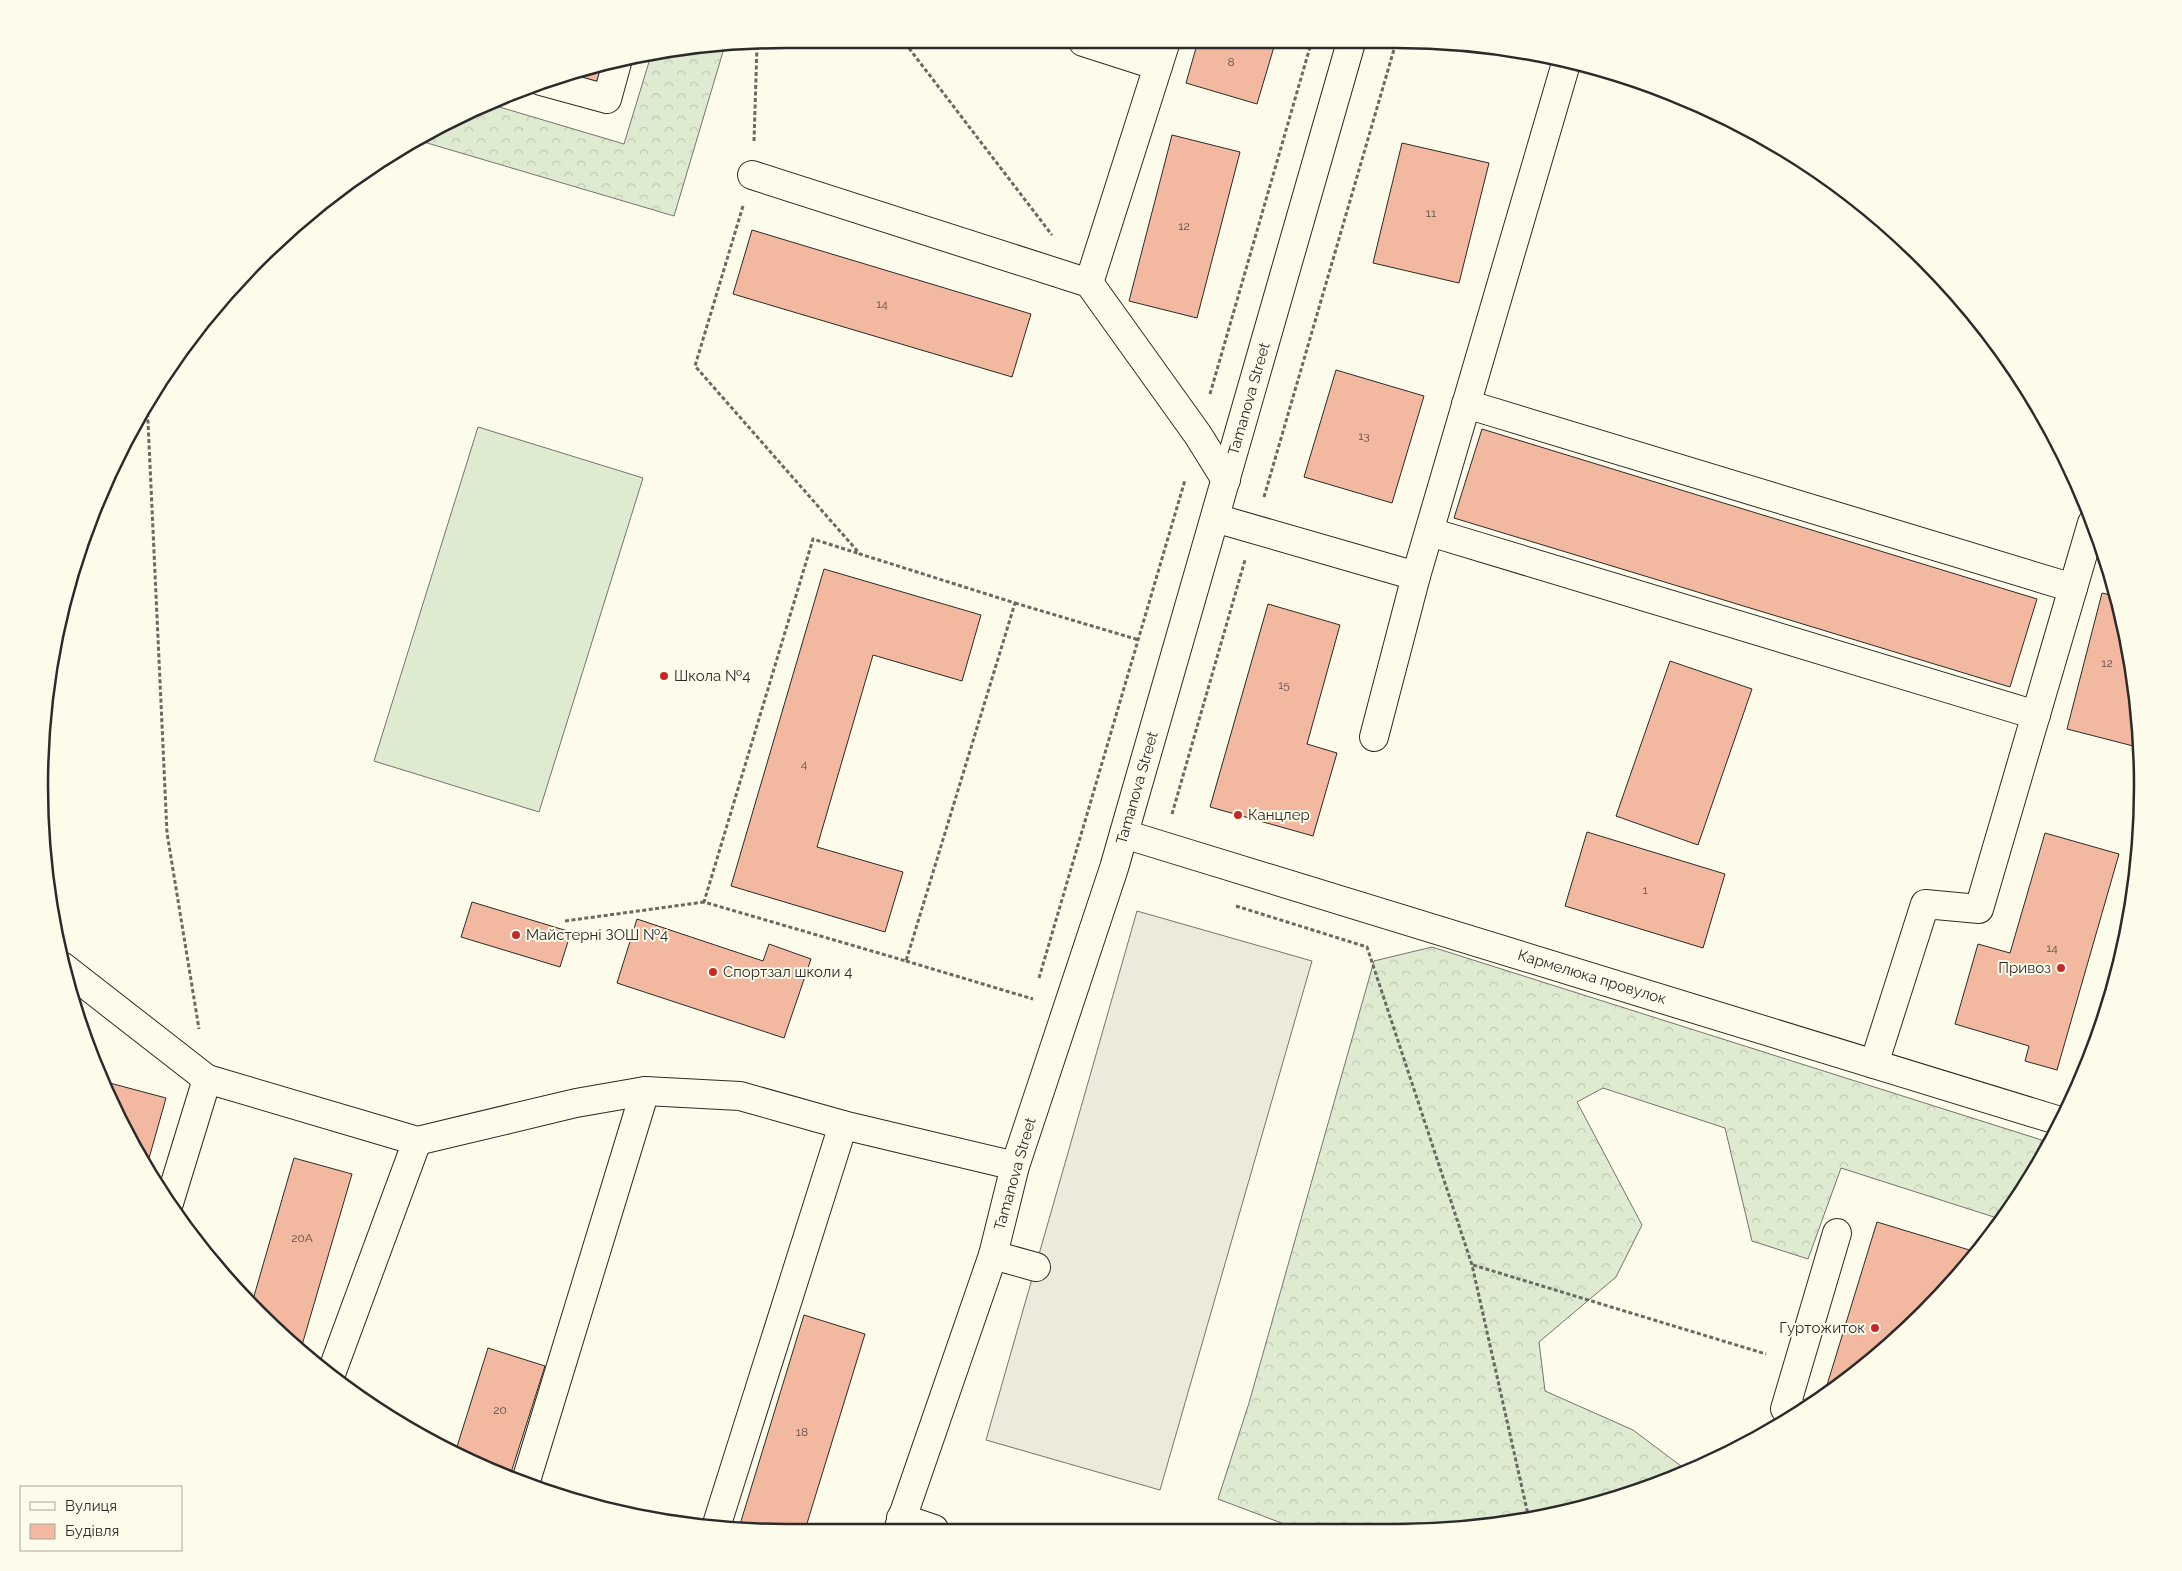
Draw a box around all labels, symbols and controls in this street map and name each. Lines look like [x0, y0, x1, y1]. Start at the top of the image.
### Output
house number: 8 [1227, 55, 1235, 69]
house number: 11 [1426, 206, 1436, 220]
house number: 12 [1178, 219, 1190, 233]
house number: 14 [876, 297, 888, 311]
street label: Tamanova Street [1224, 341, 1274, 457]
house number: 13 [1358, 429, 1370, 443]
house number: 12 [2101, 656, 2113, 670]
place label: Школа №4 [674, 667, 750, 685]
marker: Школа №4 [658, 670, 670, 682]
house number: 15 [1278, 678, 1290, 692]
street label: Tamanova Street [1112, 730, 1162, 846]
house number: 4 [801, 757, 808, 771]
place label: Канцлер [1248, 806, 1310, 824]
marker: Канцлер [1232, 809, 1244, 821]
house number: 1 [1642, 883, 1648, 897]
place label: Майстерні ЗОШ №4 [526, 926, 668, 944]
marker: Майстерні ЗОШ №4 [510, 929, 522, 941]
house number: 14 [2046, 941, 2058, 955]
street label: Кармелюка провулок [1516, 946, 1669, 1008]
place label: Привоз [1998, 959, 2051, 977]
marker: Привоз [2055, 962, 2067, 974]
place label: Спортзал школи 4 [723, 963, 852, 981]
marker: Спортзал школи 4 [707, 966, 719, 978]
street label: Tamanova Street [990, 1116, 1040, 1232]
house number: 20А [291, 1231, 313, 1245]
place label: Гуртожиток [1779, 1319, 1865, 1337]
marker: Гуртожиток [1869, 1322, 1881, 1334]
house number: 20 [493, 1403, 507, 1417]
house number: 18 [796, 1425, 808, 1439]
legend [20, 1486, 182, 1551]
text: Вулиця [65, 1497, 117, 1515]
text: Будівля [65, 1522, 119, 1540]

